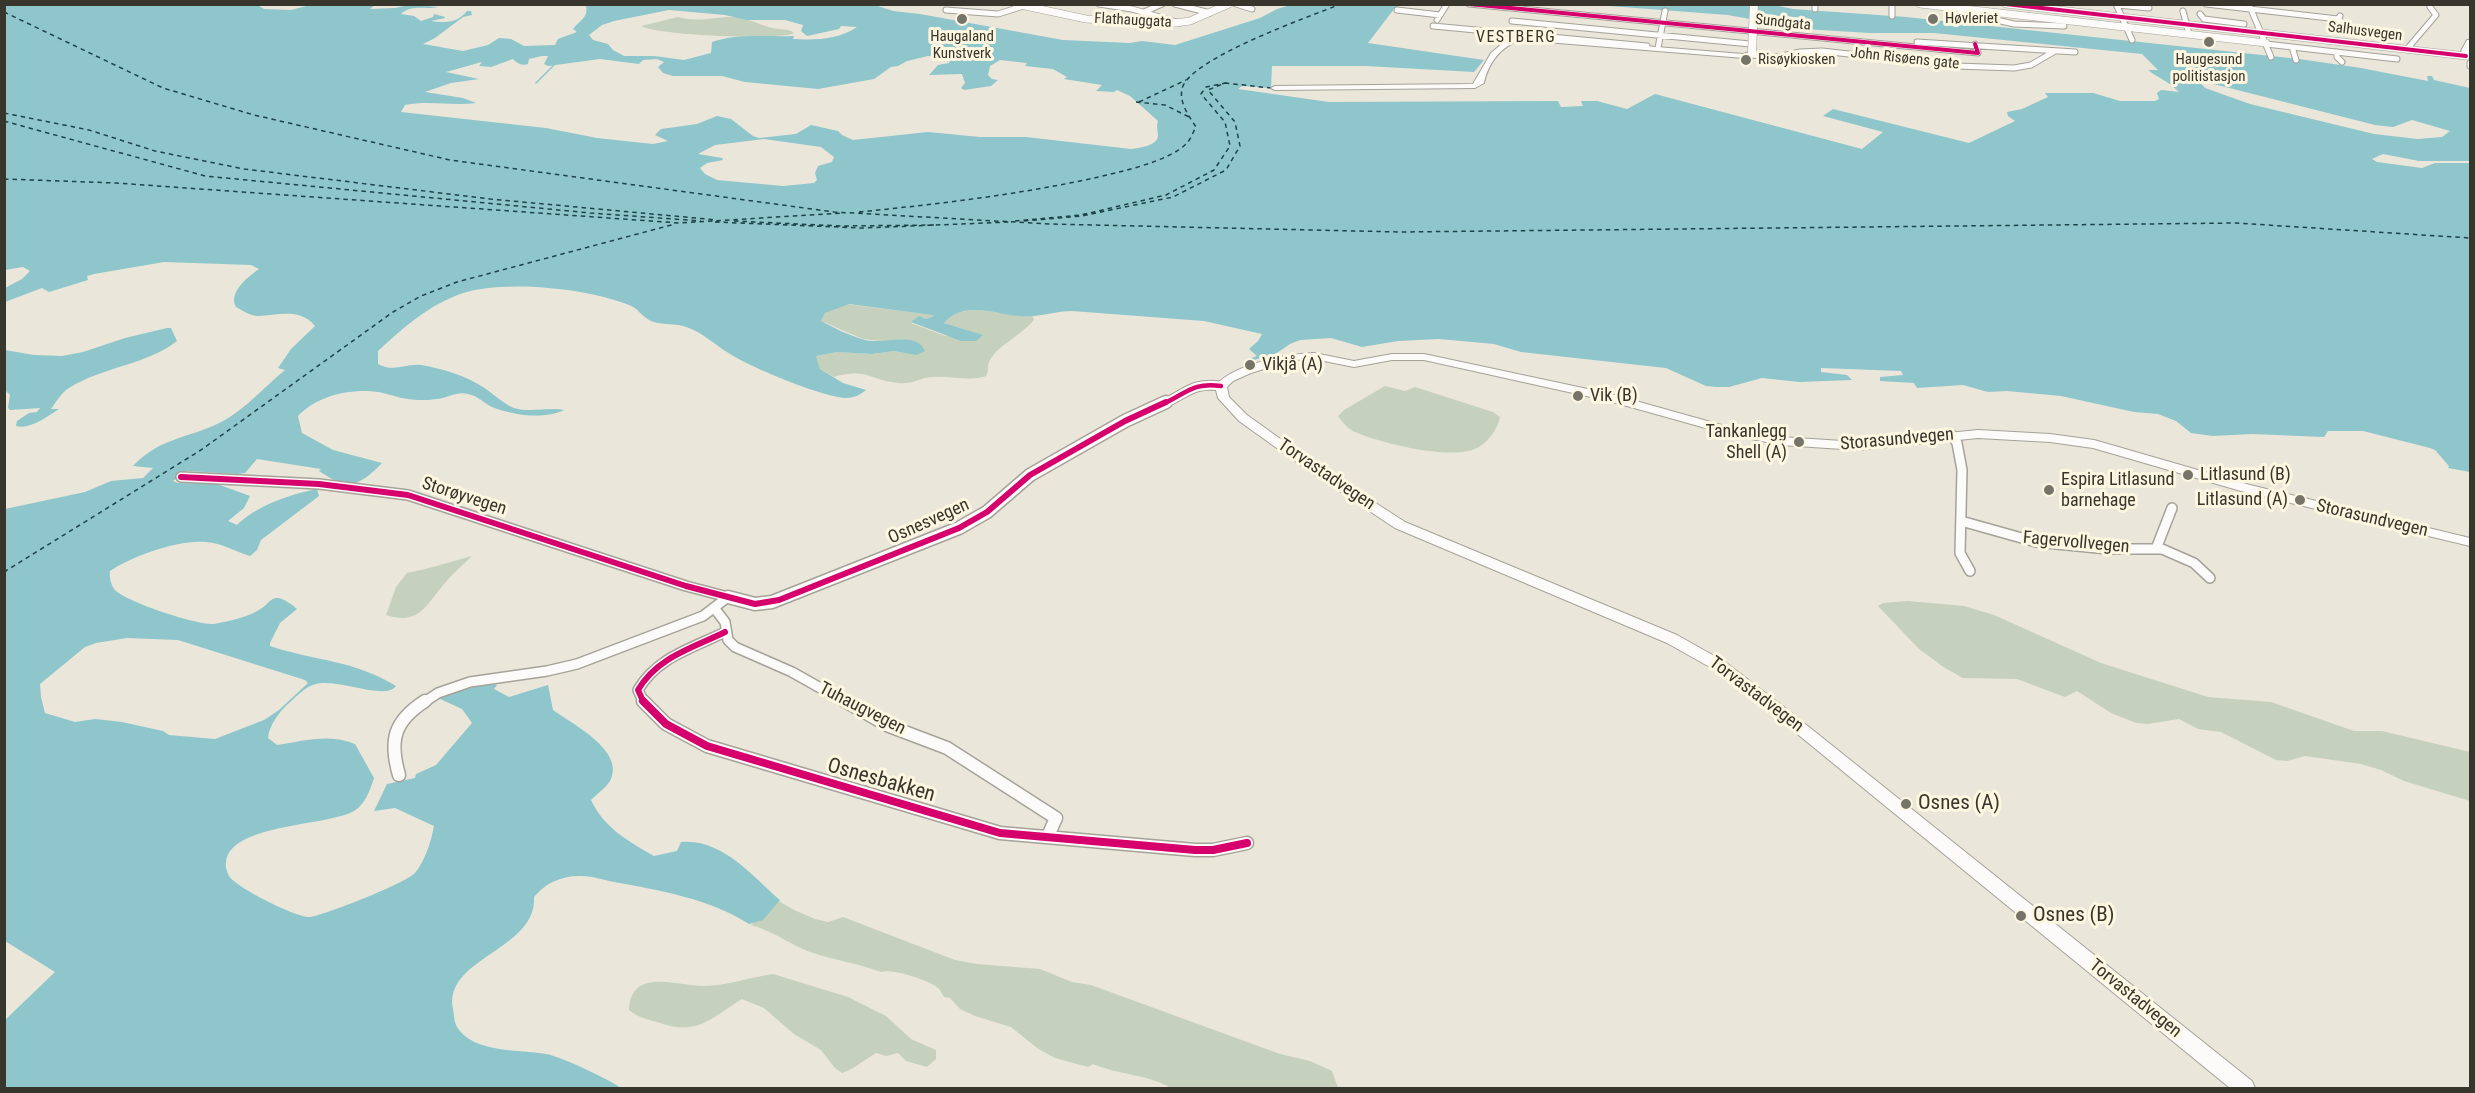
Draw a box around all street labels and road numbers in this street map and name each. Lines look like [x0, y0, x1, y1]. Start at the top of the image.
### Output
street label: Flathauggata [1094, 10, 1172, 32]
street label: Sundgata [1754, 11, 1812, 35]
street label: Salhusvegen [2327, 19, 2403, 45]
street label: John Risøens gate [1850, 44, 1960, 74]
street label: Storasundvegen [1839, 424, 1955, 456]
street label: Torvastadvegen [1273, 435, 1379, 515]
street label: Storøyvegen [419, 473, 509, 521]
street label: Osnesvegen [885, 495, 973, 549]
street label: Storasundvegen [2314, 496, 2430, 542]
street label: Fagervollvegen [2022, 528, 2130, 558]
street label: Torvastadvegen [1705, 653, 1807, 737]
street label: Tuhaugvegen [815, 678, 909, 740]
street label: Osnesbakken [824, 754, 938, 808]
street label: Torvastadvegen [2084, 955, 2186, 1043]

